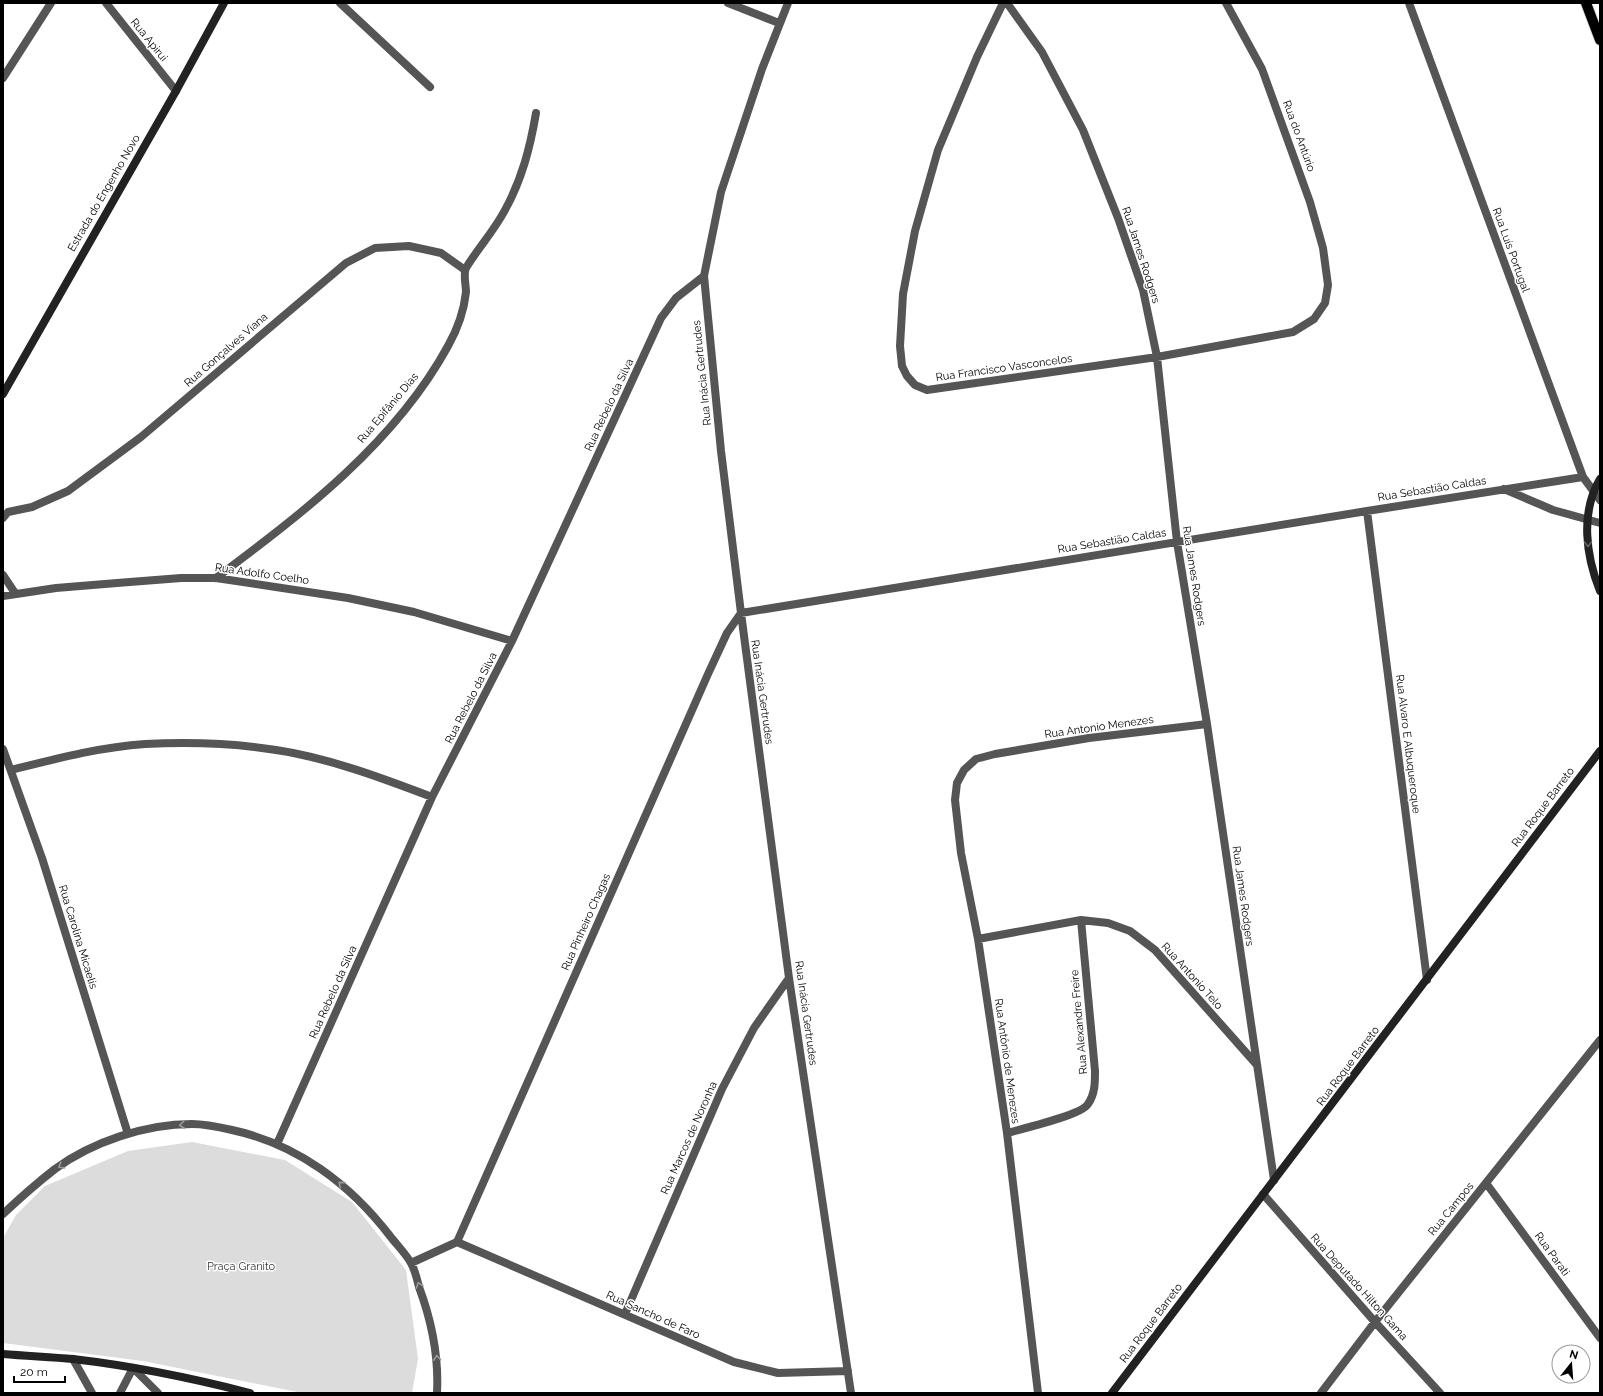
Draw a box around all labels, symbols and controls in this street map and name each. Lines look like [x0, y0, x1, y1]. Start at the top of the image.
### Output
street label: Rua Apirui [128, 16, 170, 64]
street label: Rua do Antúrio [1280, 98, 1318, 174]
street label: Estrada do Engenho Novo [65, 132, 143, 254]
street label: Rua James Rodgers [1119, 205, 1163, 305]
street label: Rua Luís Portugal [1490, 206, 1532, 294]
street label: Rua Gonçalves Viana [182, 310, 270, 390]
street label: Rua Inácia Gertrudes [690, 320, 714, 426]
street label: Rua Francisco Vasconcelos [935, 352, 1073, 384]
street label: Rua Rebelo da Silva [582, 357, 636, 453]
street label: Rua Epifânio Dias [355, 370, 421, 446]
street label: Rua Sebastião Caldas [1377, 474, 1487, 504]
street label: Rua James Rodgers [1180, 525, 1208, 627]
street label: Rua Sebastião Caldas [1057, 526, 1167, 556]
one-way arrow [1584, 541, 1592, 547]
street label: Rua Adolfo Coelho [214, 561, 310, 587]
street label: Rua Inácia Gertrudes [748, 639, 776, 745]
street label: Rua Rebelo da Silva [442, 650, 500, 746]
street label: Rua Alvaro E Albuqueroque [1393, 674, 1423, 815]
street label: Rua Antonio Menezes [1044, 713, 1154, 741]
street label: Rua Roque Barreto [1509, 764, 1577, 849]
street label: Rua James Rodgers [1230, 845, 1256, 947]
street label: Rua Pinheiro Chagas [559, 872, 613, 972]
street label: Rua Carolina Micaelis [56, 883, 100, 991]
street label: Rua Antonio Telo [1159, 940, 1226, 1012]
street label: Rua Rebelo da Silva [307, 943, 359, 1041]
street label: Rua Inácia Gertrudes [792, 960, 820, 1066]
street label: Rua Alexandre Freire [1068, 969, 1090, 1075]
street label: Rua Antônio de Menezes [992, 998, 1022, 1124]
street label: Rua Roque Barreto [1314, 1023, 1382, 1108]
street label: Rua Marcos de Noronha [658, 1079, 720, 1197]
one-way arrow [179, 1120, 185, 1129]
one-way arrow [58, 1161, 65, 1169]
street label: Rua Campos [1426, 1180, 1476, 1238]
one-way arrow [338, 1181, 346, 1188]
street label: Rua Parati [1532, 1230, 1572, 1278]
street label: Rua Deputado Hilton Gama [1308, 1231, 1410, 1343]
park label: Praça Granito [207, 1260, 276, 1273]
street label: Rua Roque Barreto [1117, 1280, 1185, 1365]
one-way arrow [415, 1282, 424, 1289]
street label: Rua Sancho de Faro [604, 1288, 702, 1342]
north arrow [1551, 1344, 1591, 1384]
text: N [1568, 1347, 1580, 1362]
one-way arrow [432, 1355, 441, 1361]
scale bar [14, 1358, 65, 1384]
text: 20 m [20, 1365, 48, 1379]

